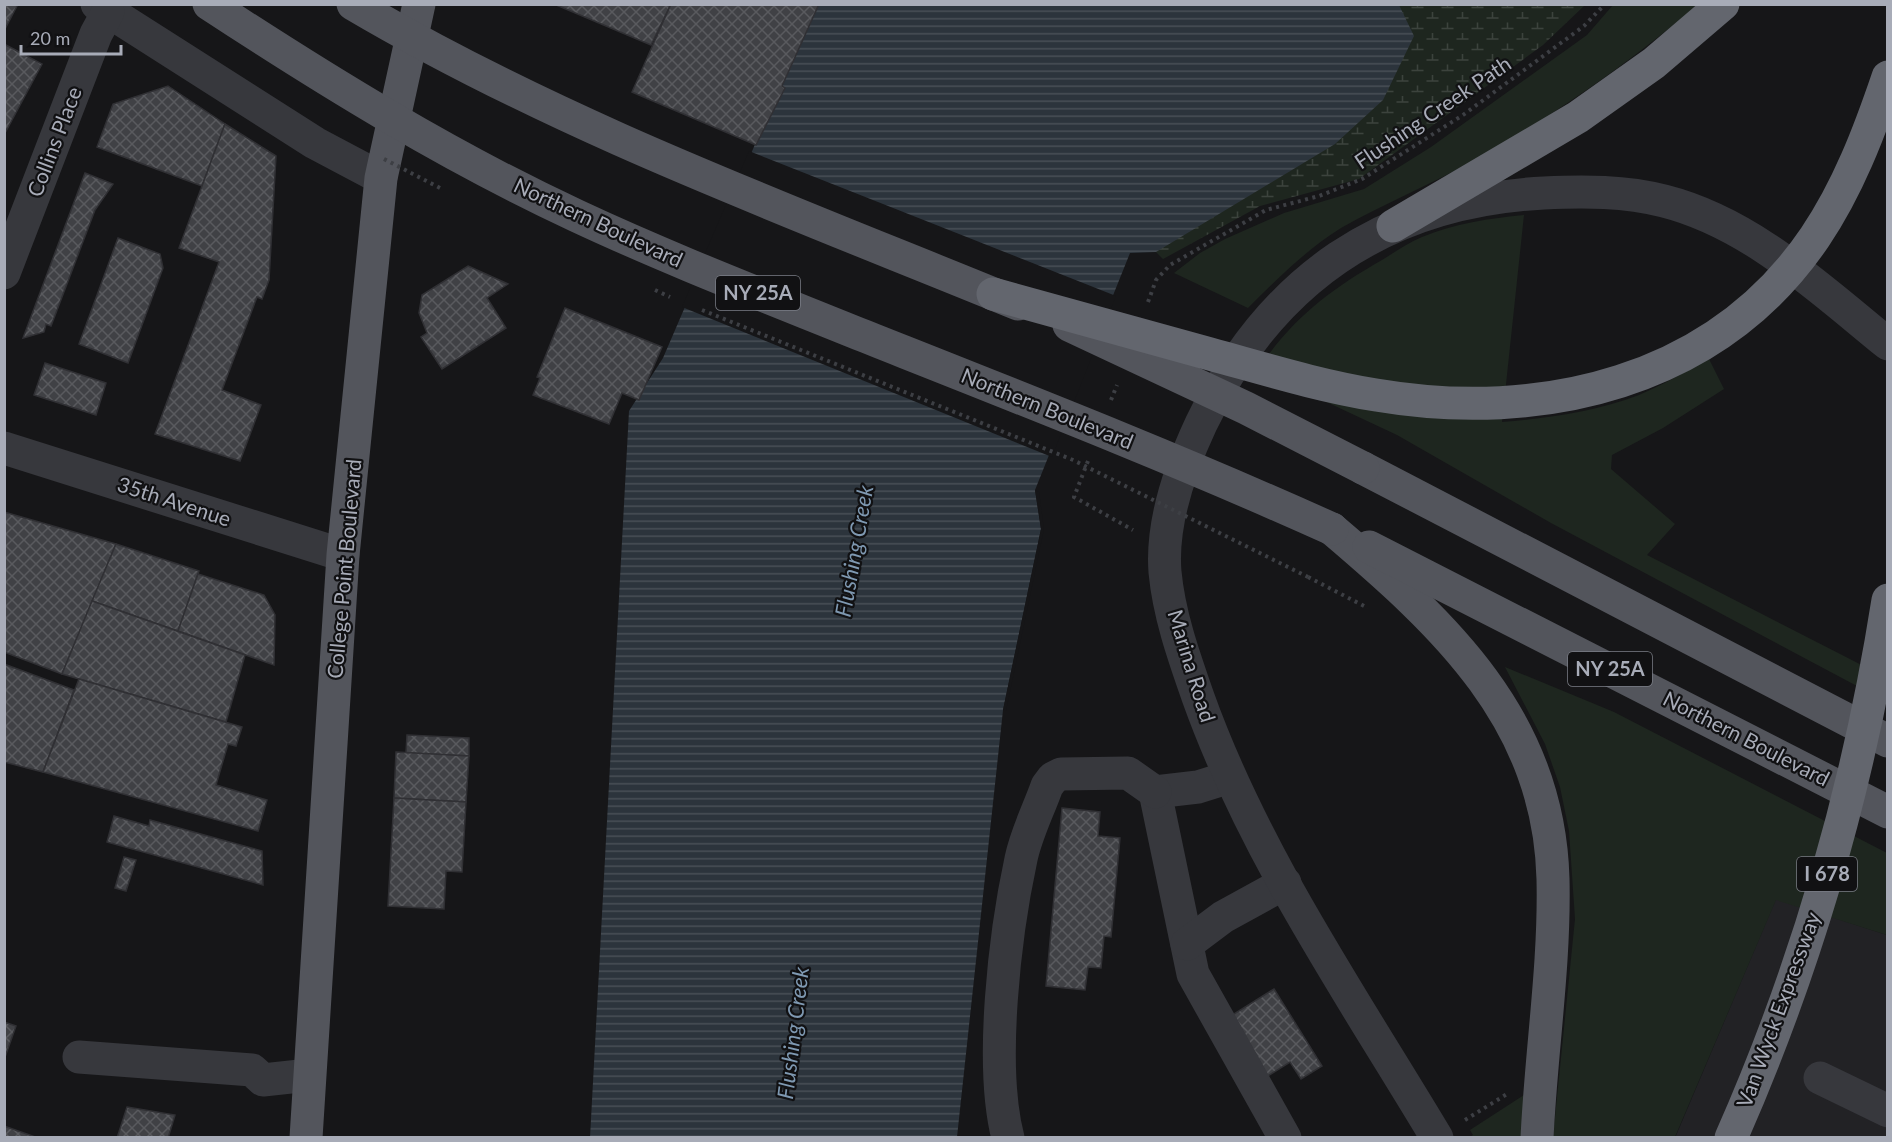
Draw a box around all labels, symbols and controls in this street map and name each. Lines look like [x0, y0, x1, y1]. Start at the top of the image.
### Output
scale bar [21, 18, 122, 56]
text: 20 m [30, 27, 70, 49]
street label: Flushing Creek Path [1349, 50, 1515, 173]
street label: Collins Place [21, 83, 86, 200]
street label: Northern Boulevard [510, 172, 687, 272]
road number: NY 25A [716, 276, 800, 310]
street label: Northern Boulevard [958, 362, 1137, 454]
street label: College Point Boulevard [321, 458, 366, 680]
street label: 35th Avenue [115, 470, 234, 531]
water label: Flushing Creek [829, 482, 878, 619]
street label: Marina Road [1163, 606, 1221, 725]
road number: NY 25A [1568, 652, 1652, 686]
street label: Northern Boulevard [1659, 685, 1834, 790]
road number: I 678 [1797, 857, 1857, 891]
street label: Van Wyck Expressway [1731, 908, 1825, 1111]
water label: Flushing Creek [771, 965, 814, 1101]

